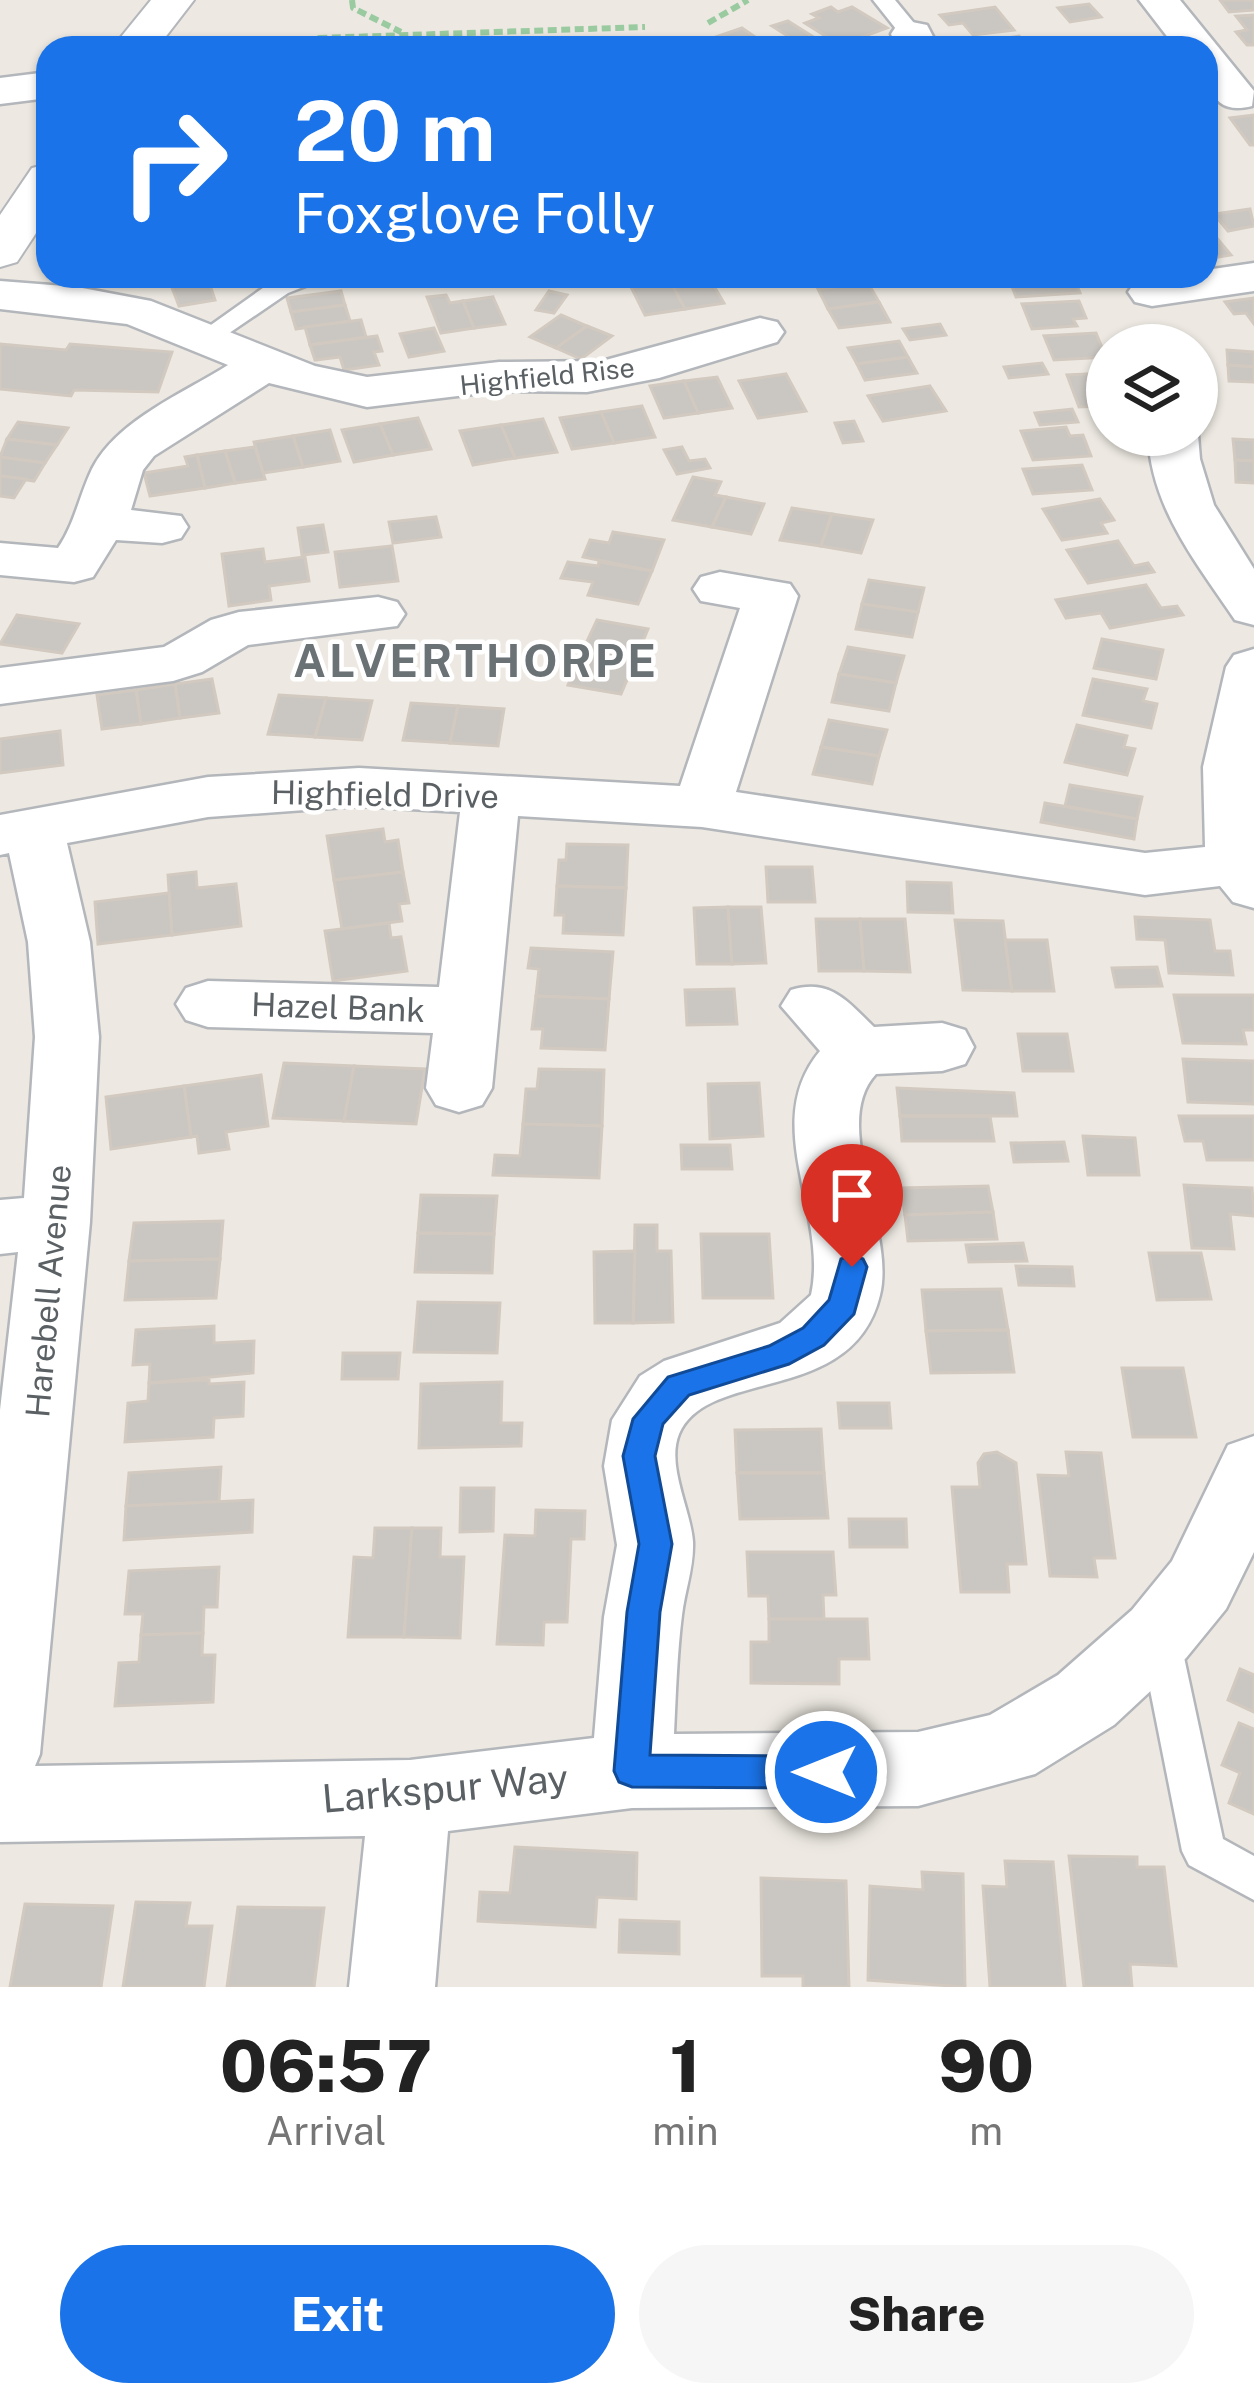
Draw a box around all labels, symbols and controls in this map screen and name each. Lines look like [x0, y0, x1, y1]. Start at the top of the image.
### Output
text: 20 m [294, 81, 496, 180]
icon: right [96, 84, 252, 240]
text: Foxglove Folly [294, 182, 655, 245]
map controls [1086, 324, 1218, 456]
button: layers [1086, 324, 1218, 456]
street label: Highfield Rise [458, 351, 636, 401]
district label: ALVERTHORPE [293, 634, 659, 687]
street label: Highfield Drive [271, 773, 499, 815]
street label: Hazel Bank [251, 985, 425, 1029]
pin [801, 1144, 903, 1267]
icon: arrive [819, 1162, 885, 1228]
street label: Harebell Avenue [18, 1163, 78, 1419]
position arrow [763, 1709, 889, 1835]
street label: Larkspur Way [320, 1754, 570, 1822]
text: 06:57 [220, 2024, 432, 2108]
text: 1 [670, 2024, 701, 2108]
text: 90 [938, 2024, 1034, 2108]
text: Arrival [266, 2108, 386, 2154]
text: min [652, 2108, 718, 2154]
text: m [969, 2108, 1003, 2154]
button: Exit [60, 2245, 615, 2383]
button: Share [639, 2245, 1194, 2383]

